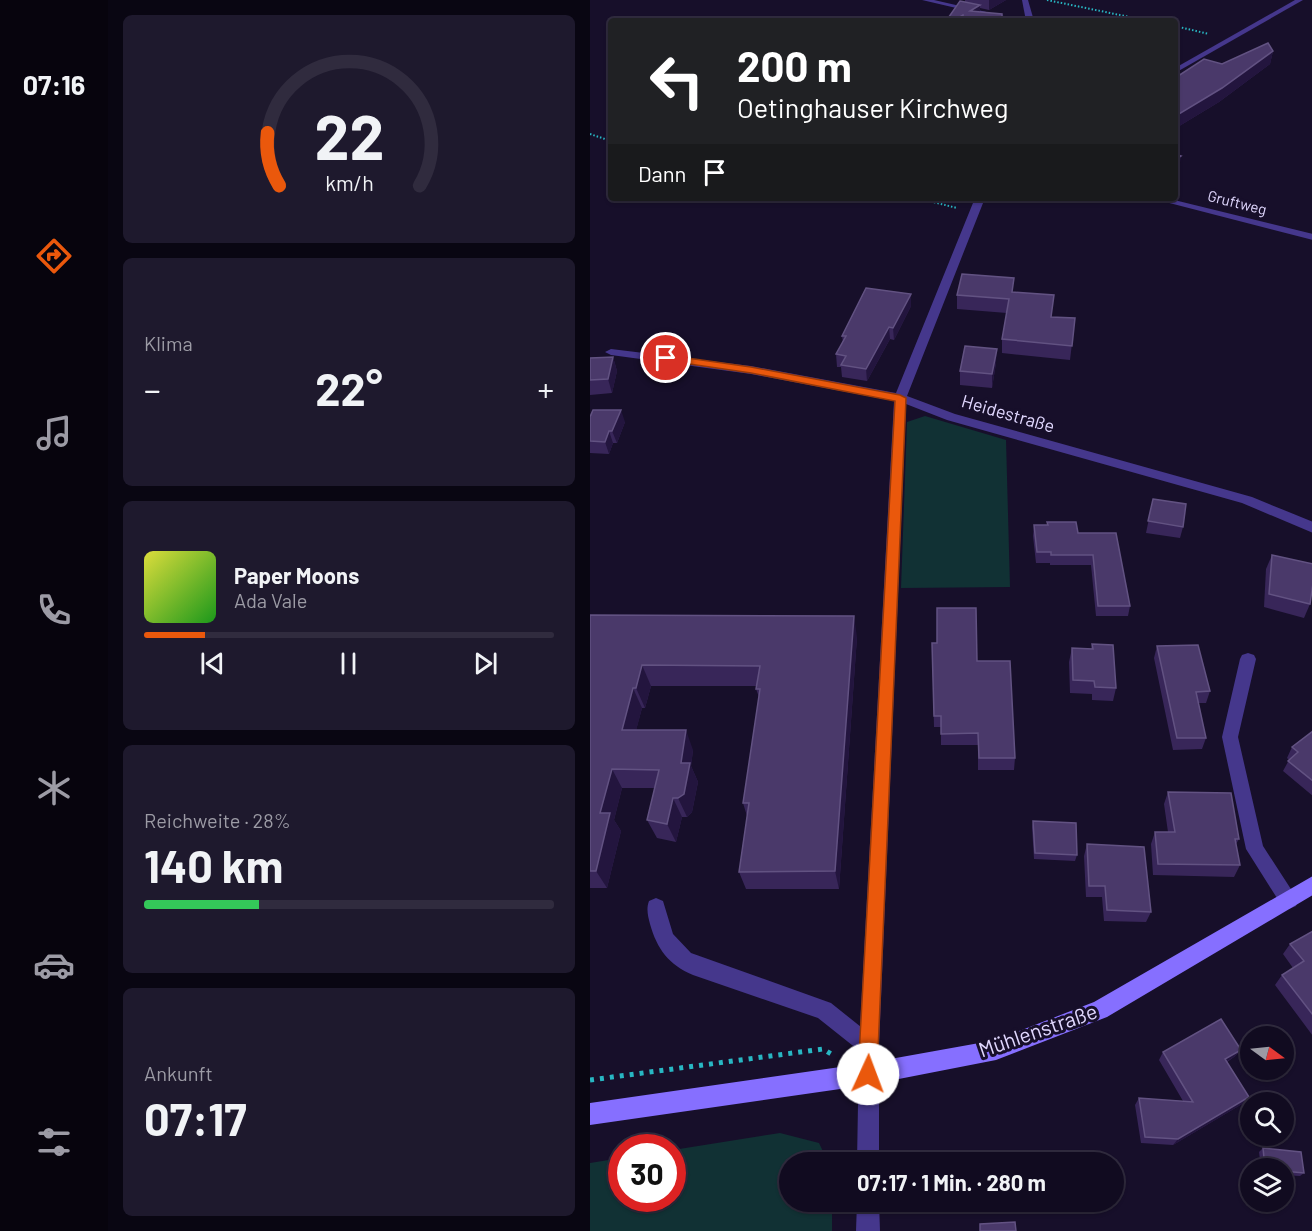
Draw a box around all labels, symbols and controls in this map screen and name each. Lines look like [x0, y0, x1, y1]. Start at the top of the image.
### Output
text: 200 m [737, 40, 852, 90]
icon: left [638, 42, 716, 120]
text: 07:16 [23, 68, 85, 100]
text: Oetinghauser Kirchweg [737, 91, 1008, 123]
text: 22 [314, 98, 384, 172]
icon: arrive [698, 156, 731, 189]
text: Dann [638, 160, 686, 186]
text: km/h [325, 170, 373, 195]
street label: Gruftweg [1206, 186, 1269, 218]
icon: directions [33, 235, 75, 277]
text: Klima [144, 331, 193, 355]
pin [640, 332, 691, 383]
icon: arrive [649, 341, 682, 374]
text: 22° [315, 361, 383, 415]
text: − [144, 369, 161, 409]
text: + [537, 369, 554, 409]
street label: Heidestraße [959, 389, 1057, 437]
icon: music [33, 412, 75, 454]
text: Paper Moons [234, 562, 359, 588]
text: Ada Vale [234, 588, 307, 612]
icon: phone [33, 589, 75, 631]
icon: previous [196, 647, 229, 680]
icon: pause [332, 647, 365, 680]
icon: next [469, 647, 502, 680]
icon: climate [33, 767, 75, 809]
text: Reichweite · 28% [144, 808, 291, 832]
text: 140 km [144, 838, 283, 892]
icon: car [33, 944, 75, 986]
street label: Mühlenstraße [975, 998, 1100, 1062]
north arrow [1240, 1026, 1294, 1080]
map controls [1240, 1026, 1294, 1212]
position arrow [836, 1042, 900, 1106]
text: Ankunft [144, 1061, 213, 1085]
text: 07:17 [144, 1091, 247, 1145]
button: search [1240, 1092, 1294, 1146]
icon: filters [33, 1121, 75, 1163]
speed limit sign: 30 [608, 1134, 686, 1212]
button: layers [1240, 1158, 1294, 1212]
text: 07:17 · 1 Min. · 280 m [857, 1169, 1046, 1195]

